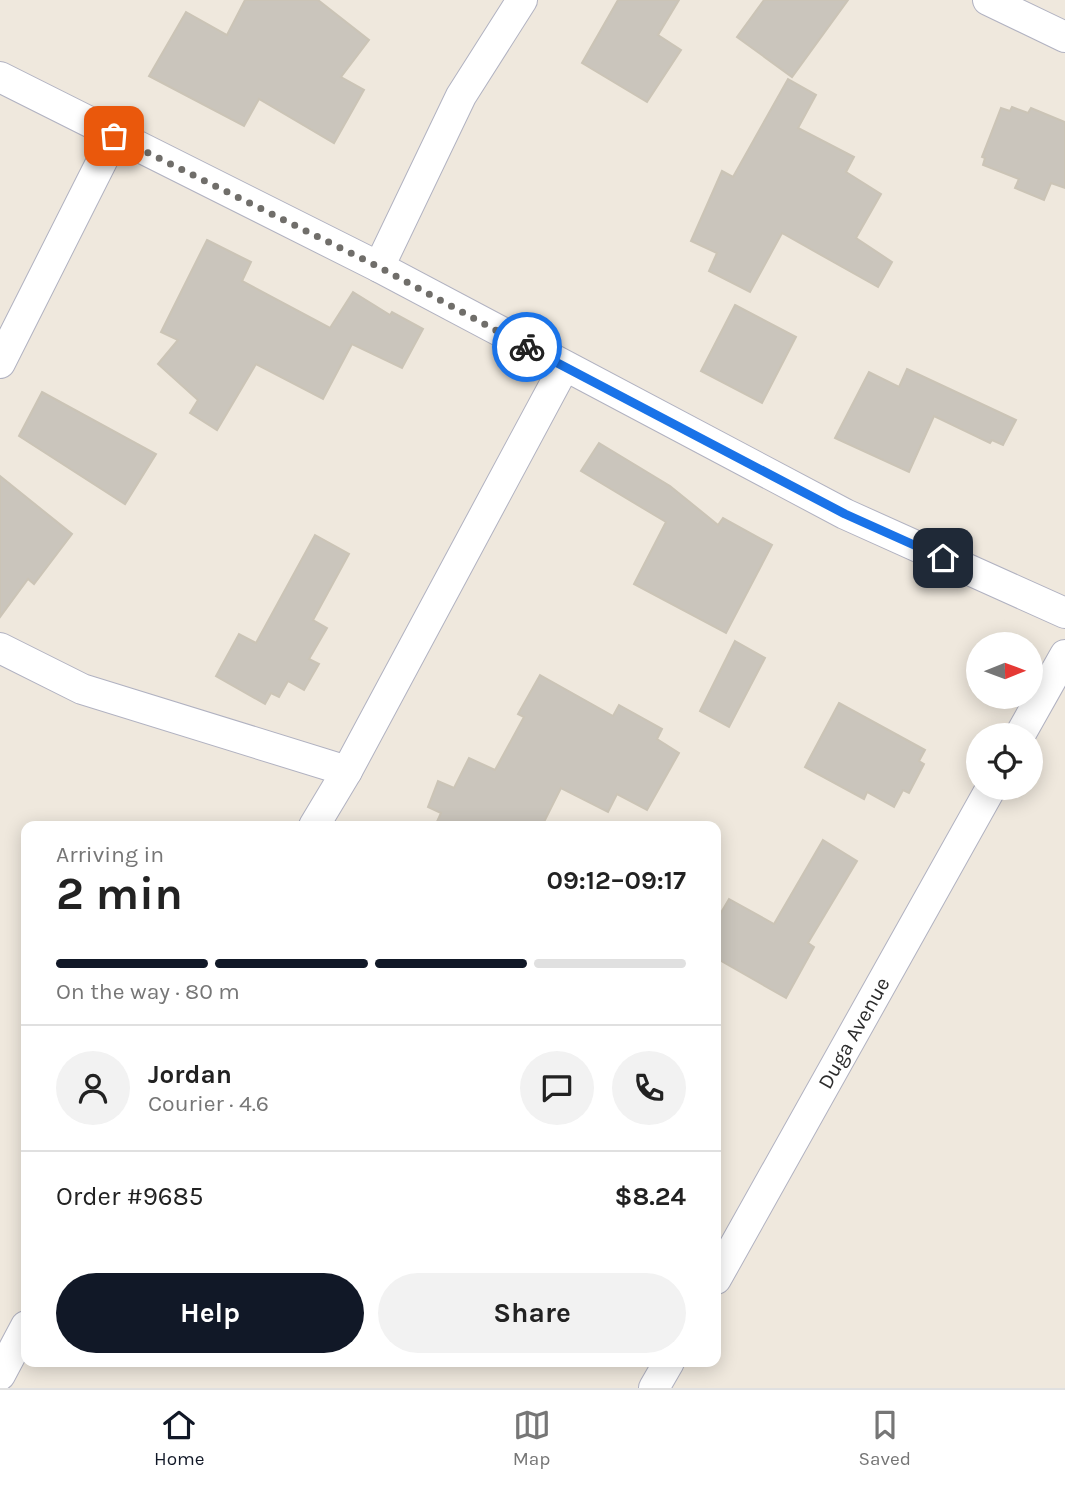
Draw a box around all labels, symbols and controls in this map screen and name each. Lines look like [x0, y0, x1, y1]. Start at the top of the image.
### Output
pin [84, 106, 144, 166]
icon: bag [95, 117, 133, 155]
courier [492, 312, 562, 382]
icon: bike [508, 328, 546, 366]
pin [913, 528, 973, 588]
icon: home [924, 539, 962, 577]
north arrow [966, 632, 1043, 709]
map controls [966, 632, 1043, 800]
button: locate [966, 723, 1043, 800]
text: Arriving in [56, 841, 164, 868]
text: 09:12–09:17 [547, 865, 686, 896]
text: 2 min [56, 867, 183, 921]
street label: Duga Avenue [813, 973, 895, 1093]
text: On the way · 80 m [56, 978, 240, 1005]
button: person [56, 1051, 130, 1125]
button: chat [520, 1051, 594, 1125]
button: phone [612, 1051, 686, 1125]
text: Jordan [148, 1059, 232, 1090]
text: Courier · 4.6 [148, 1090, 269, 1117]
text: Order #9685 [56, 1181, 203, 1212]
text: $8.24 [614, 1181, 686, 1212]
button: Help [56, 1273, 364, 1353]
button: Share [378, 1273, 686, 1353]
tab: Home [154, 1406, 205, 1470]
tab: Map [513, 1406, 551, 1470]
tab: Saved [859, 1406, 911, 1470]

